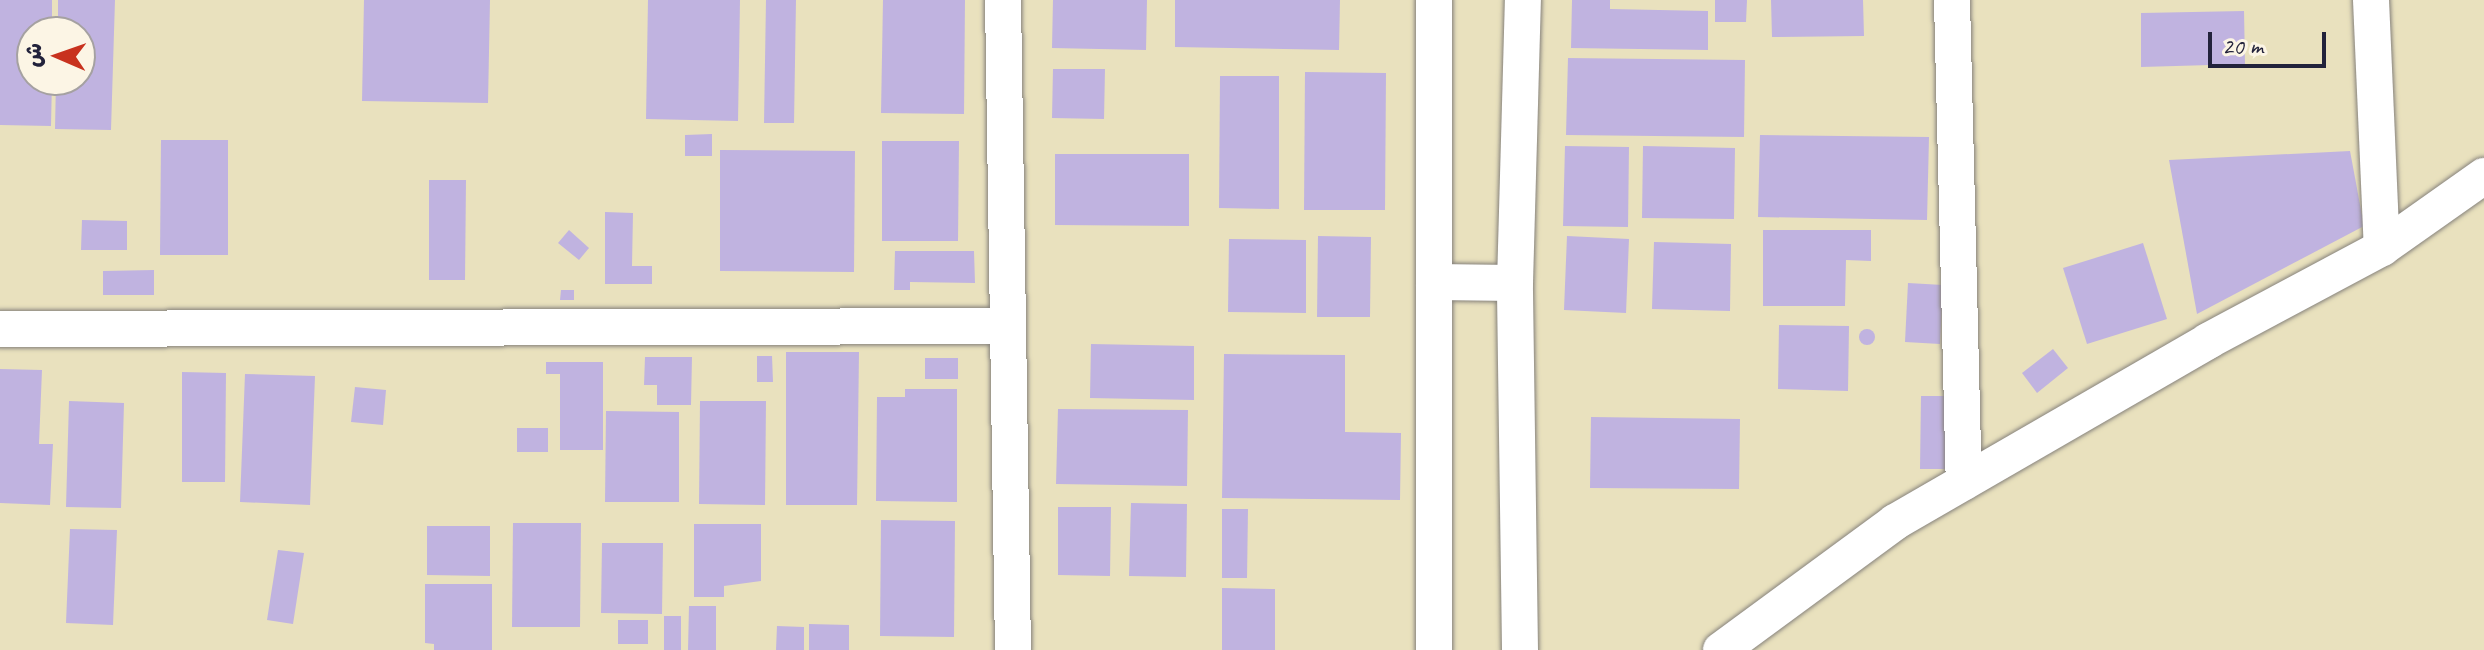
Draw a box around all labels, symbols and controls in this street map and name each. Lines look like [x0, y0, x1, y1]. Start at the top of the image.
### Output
north arrow [16, 16, 96, 96]
scale bar [2212, 16, 2330, 66]
text: 20 m [2222, 31, 2263, 61]
text: ش [20, 43, 48, 68]

